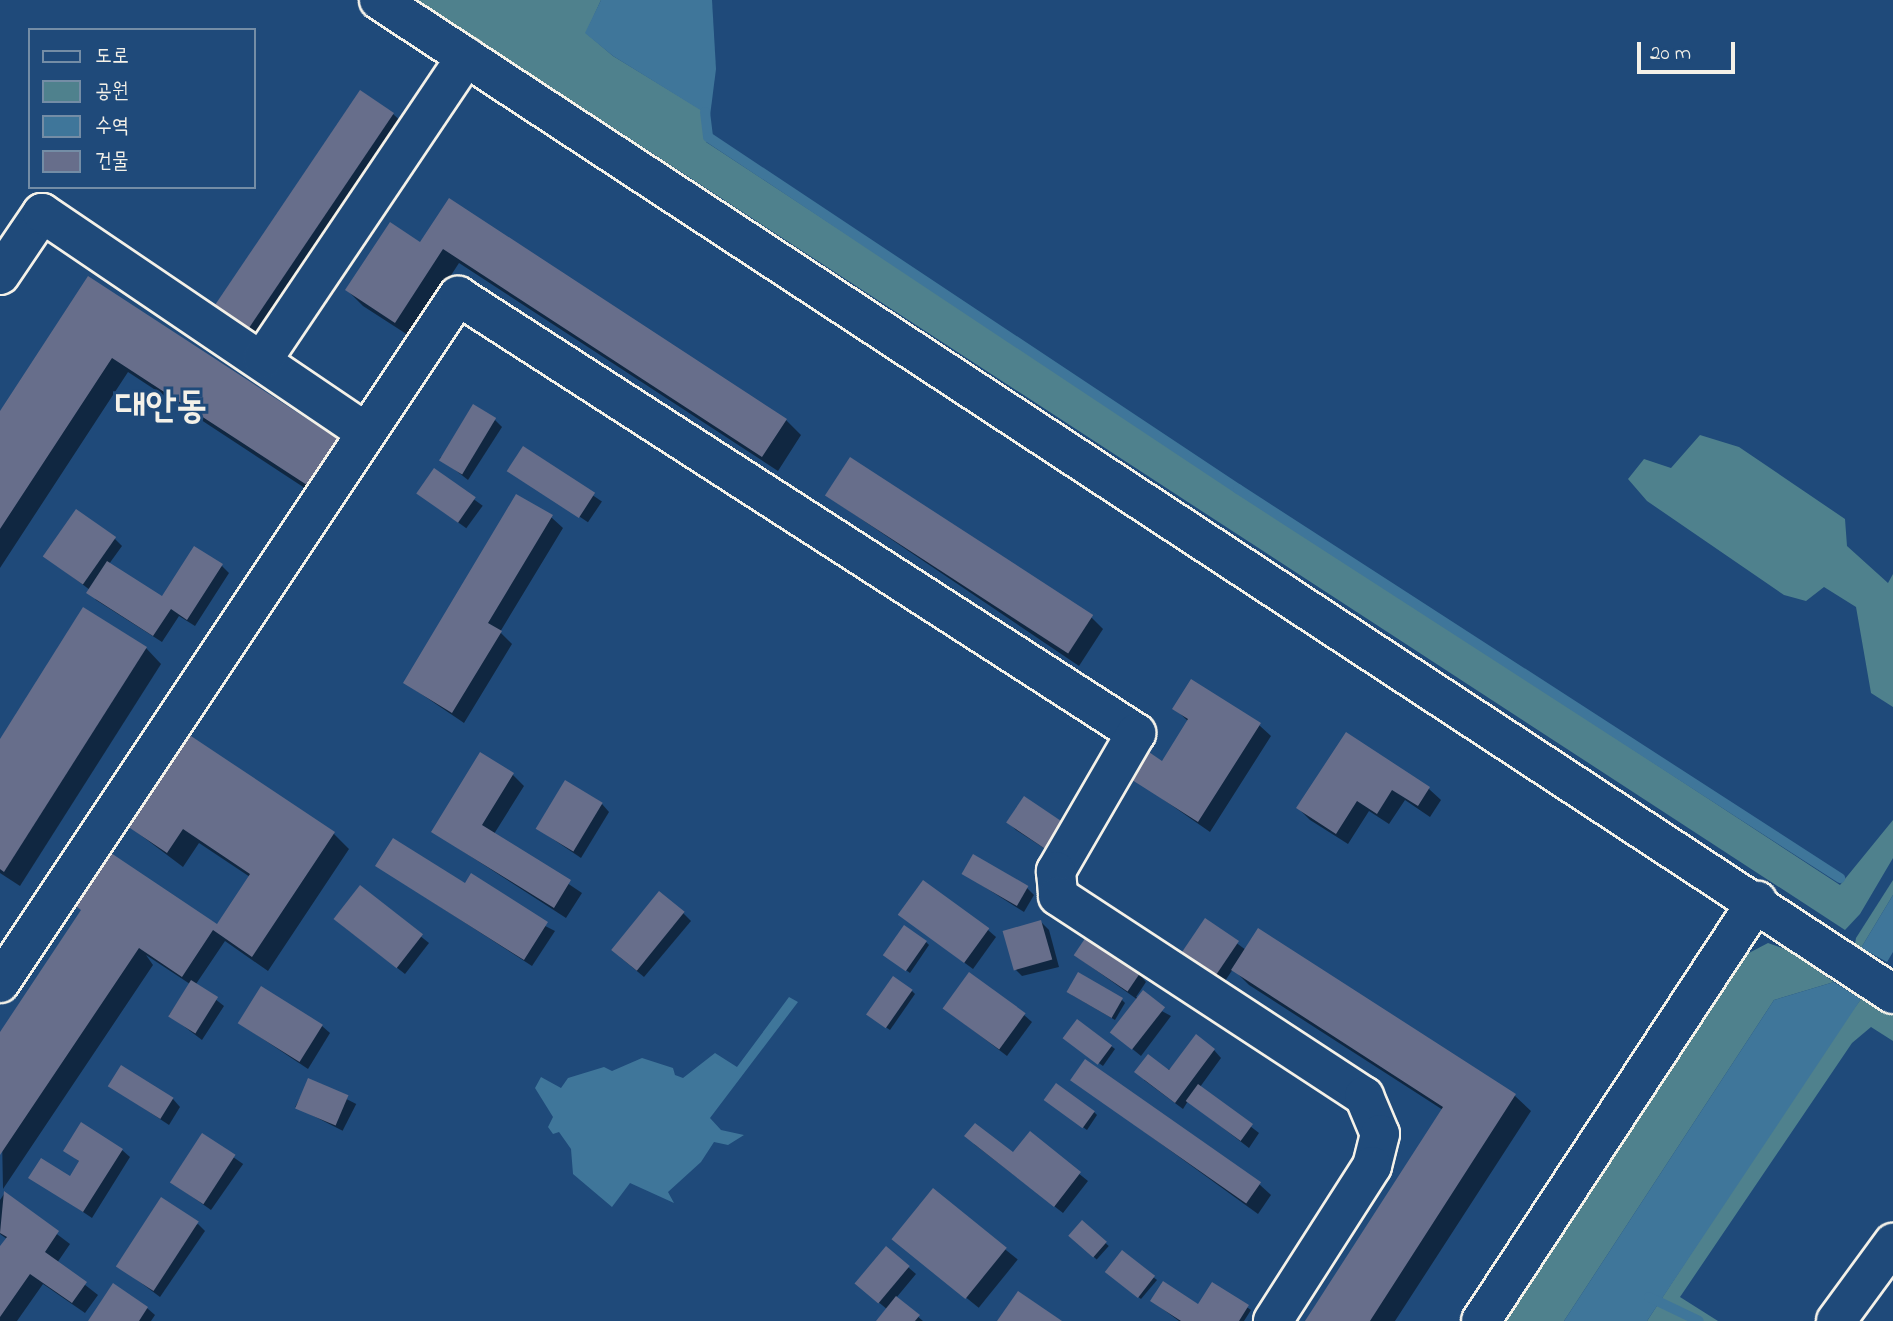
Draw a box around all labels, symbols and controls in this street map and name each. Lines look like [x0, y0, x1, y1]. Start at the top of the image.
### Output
legend [28, 28, 256, 189]
scale bar [1641, 28, 1739, 72]
text: 20 m [1650, 39, 1691, 69]
text: 도로 [95, 42, 129, 72]
text: 공원 [95, 77, 129, 107]
text: 수역 [95, 112, 129, 142]
text: 건물 [95, 147, 129, 177]
district label: 대안동 [115, 386, 207, 432]

